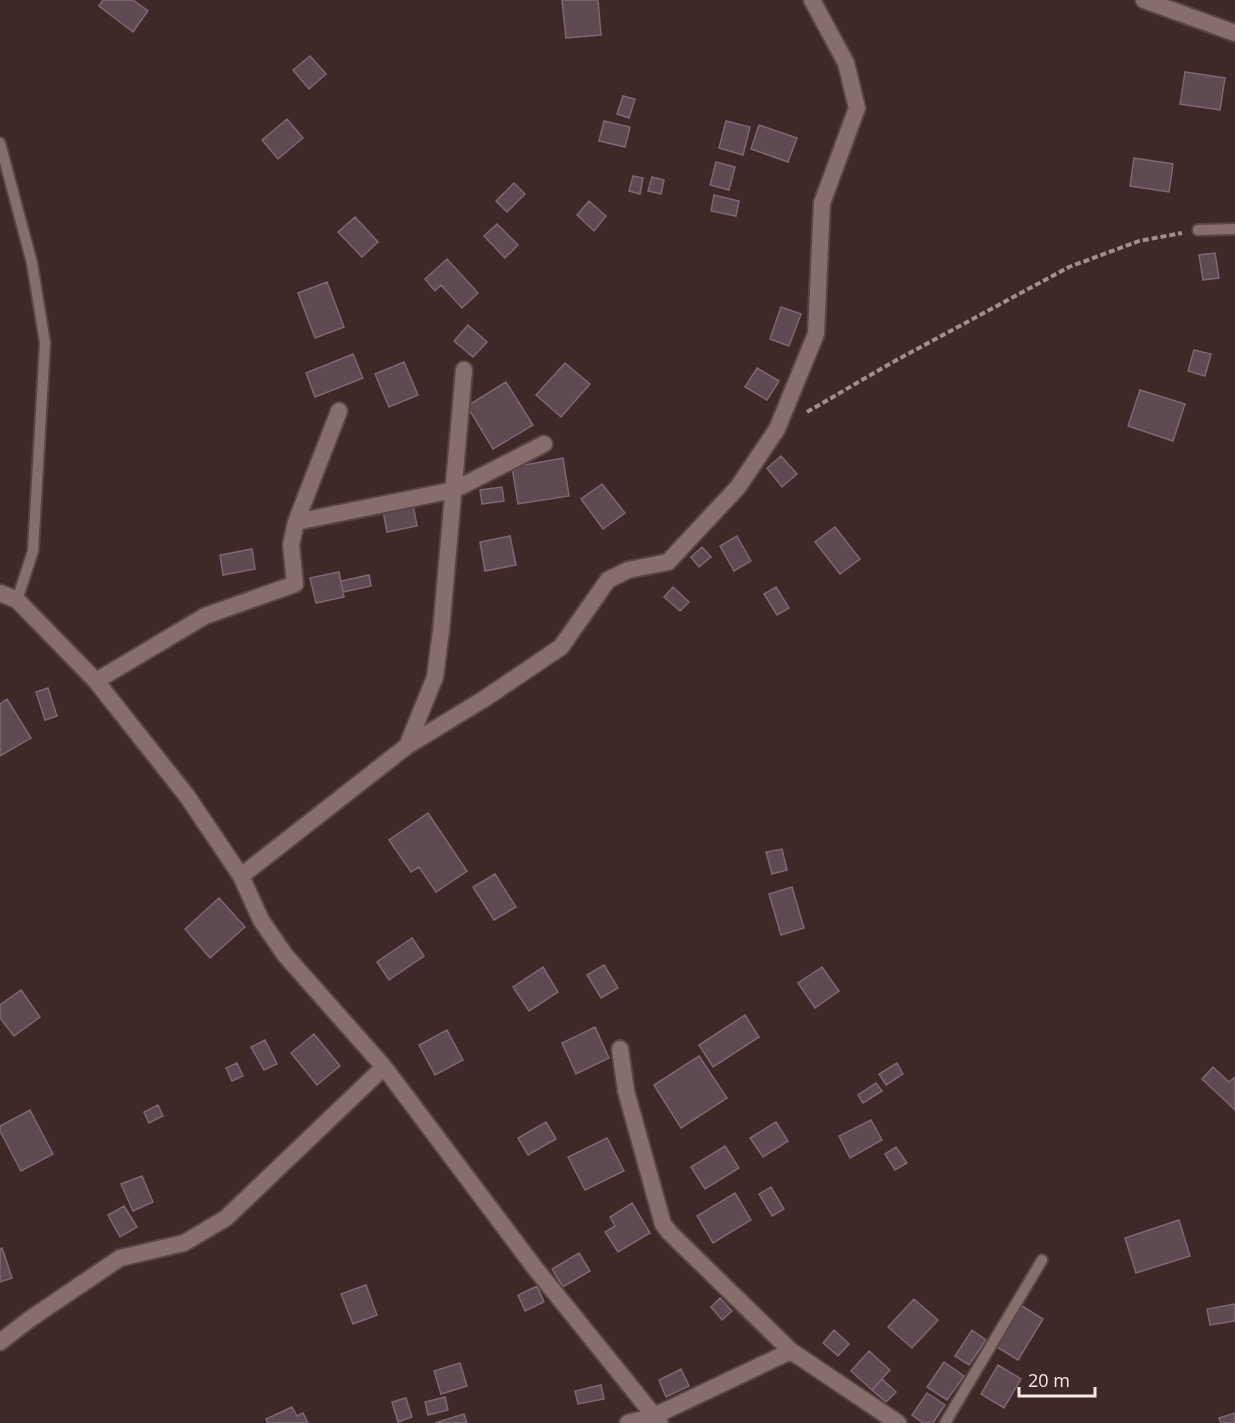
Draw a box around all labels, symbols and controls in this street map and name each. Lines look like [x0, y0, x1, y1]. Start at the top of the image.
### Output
scale bar [1019, 1360, 1096, 1398]
text: 20 m [1028, 1368, 1070, 1392]

